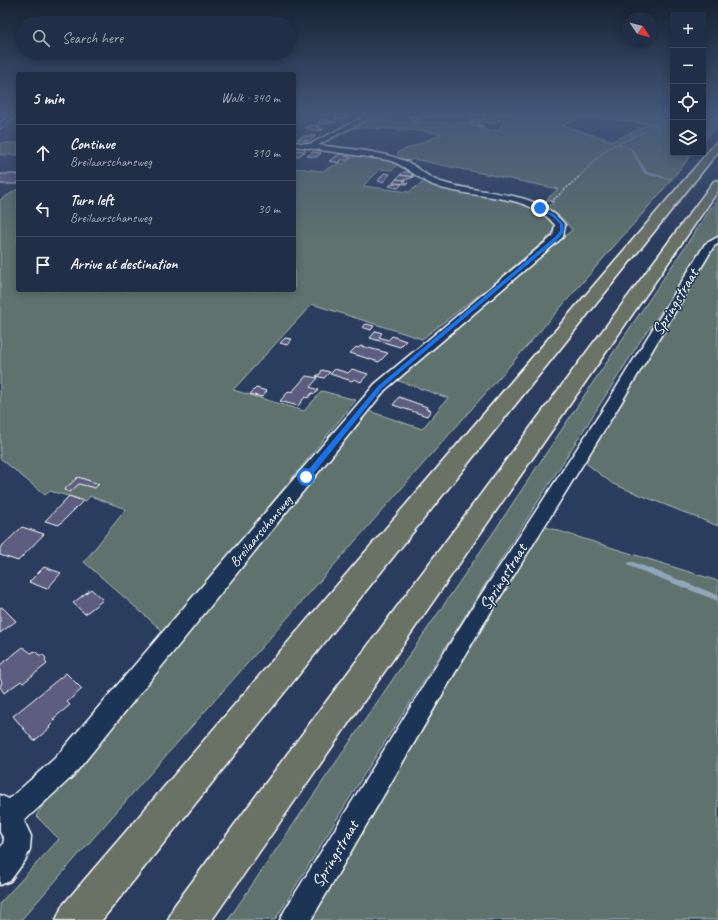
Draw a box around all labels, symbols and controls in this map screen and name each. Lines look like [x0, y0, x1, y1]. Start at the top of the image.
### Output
north arrow [622, 12, 658, 48]
map controls [670, 12, 706, 156]
button: + [670, 12, 706, 48]
search box [16, 16, 296, 60]
icon: search [30, 27, 52, 49]
text: Search here [62, 29, 123, 48]
button: − [670, 48, 706, 84]
button: locate [670, 84, 706, 120]
text: 5 min [32, 88, 64, 109]
text: Walk · 340 m [221, 90, 280, 106]
button: layers [670, 120, 706, 156]
text: Continue [70, 135, 115, 154]
icon: ahead [32, 142, 54, 164]
text: 310 m [252, 145, 280, 161]
text: Breilaarschansweg [70, 154, 152, 170]
text: Turn left [70, 191, 113, 210]
icon: left [32, 198, 54, 220]
route end [531, 199, 549, 217]
text: 30 m [258, 201, 280, 217]
text: Breilaarschansweg [70, 210, 152, 226]
icon: arrive [32, 254, 54, 276]
text: Arrive at destination [70, 255, 177, 274]
street label: Springstraat [647, 263, 704, 339]
route start [297, 468, 315, 486]
street label: Breilaarschansweg [226, 491, 297, 570]
street label: Springstraat [474, 538, 533, 614]
street label: Springstraat [307, 815, 364, 891]

